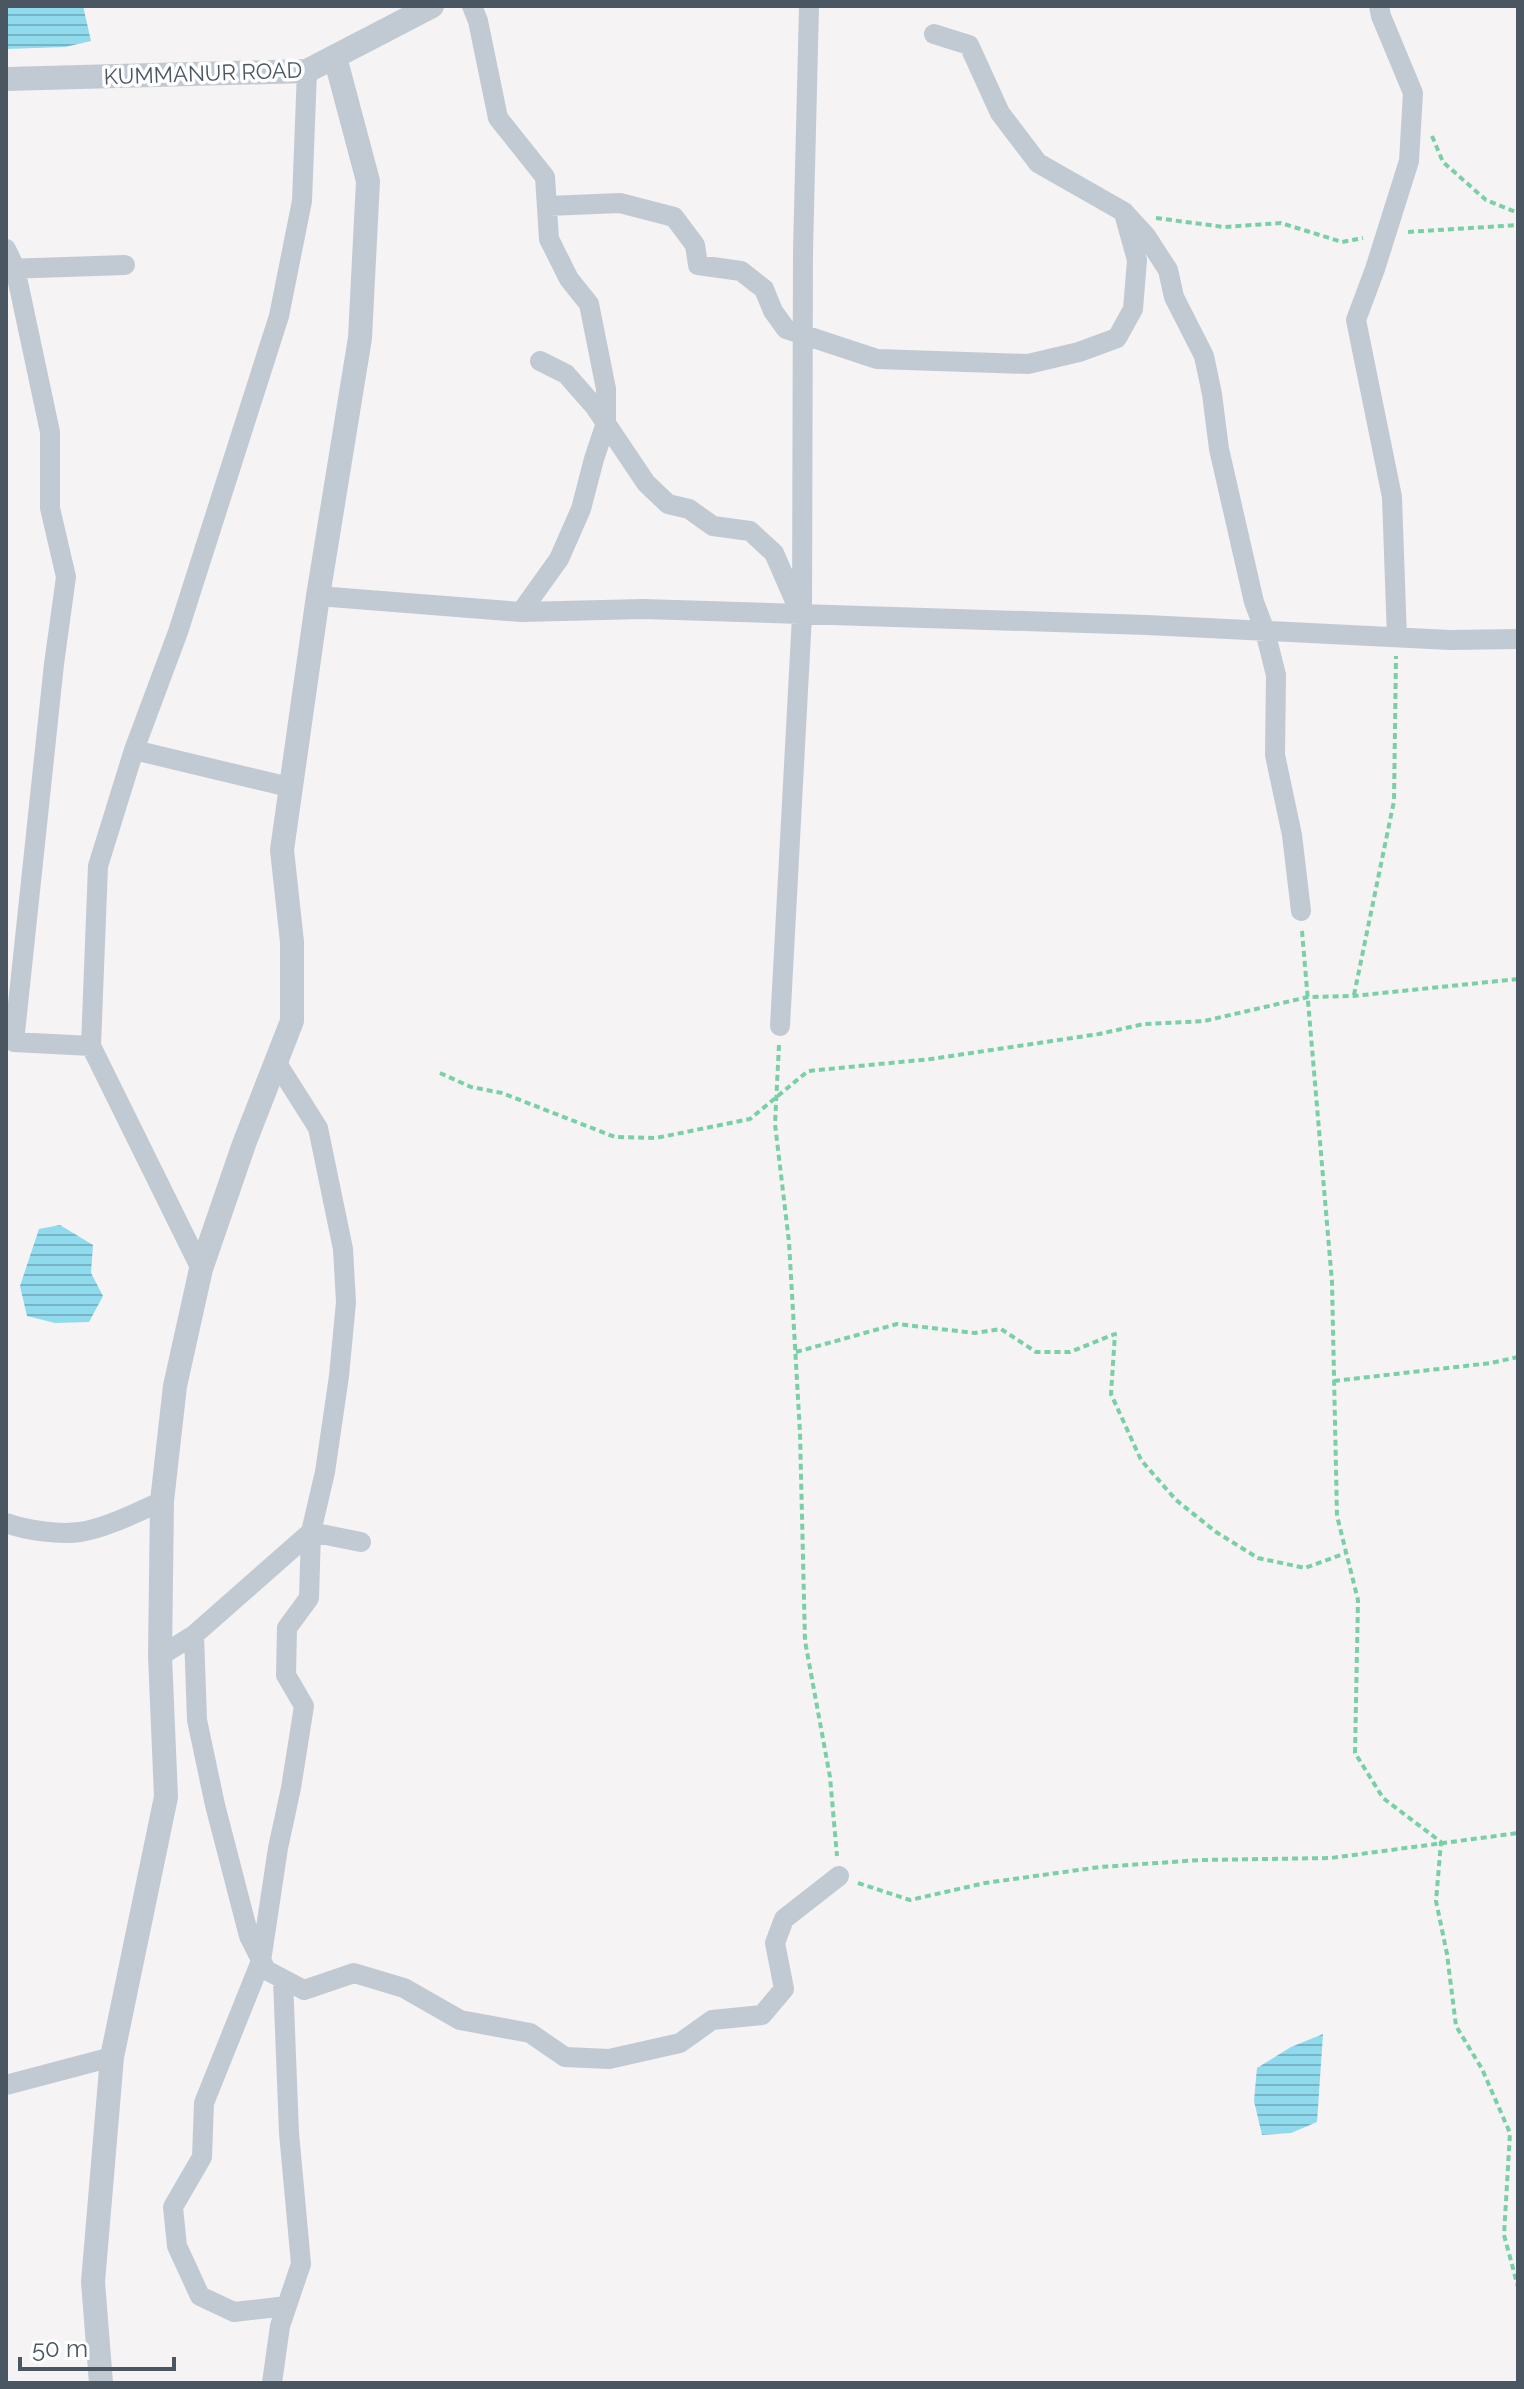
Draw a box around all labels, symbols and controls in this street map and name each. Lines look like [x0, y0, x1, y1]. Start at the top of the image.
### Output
street label: KUMMANUR ROAD [103, 57, 303, 89]
scale bar [20, 2321, 174, 2371]
text: 50 m [32, 2334, 88, 2363]

